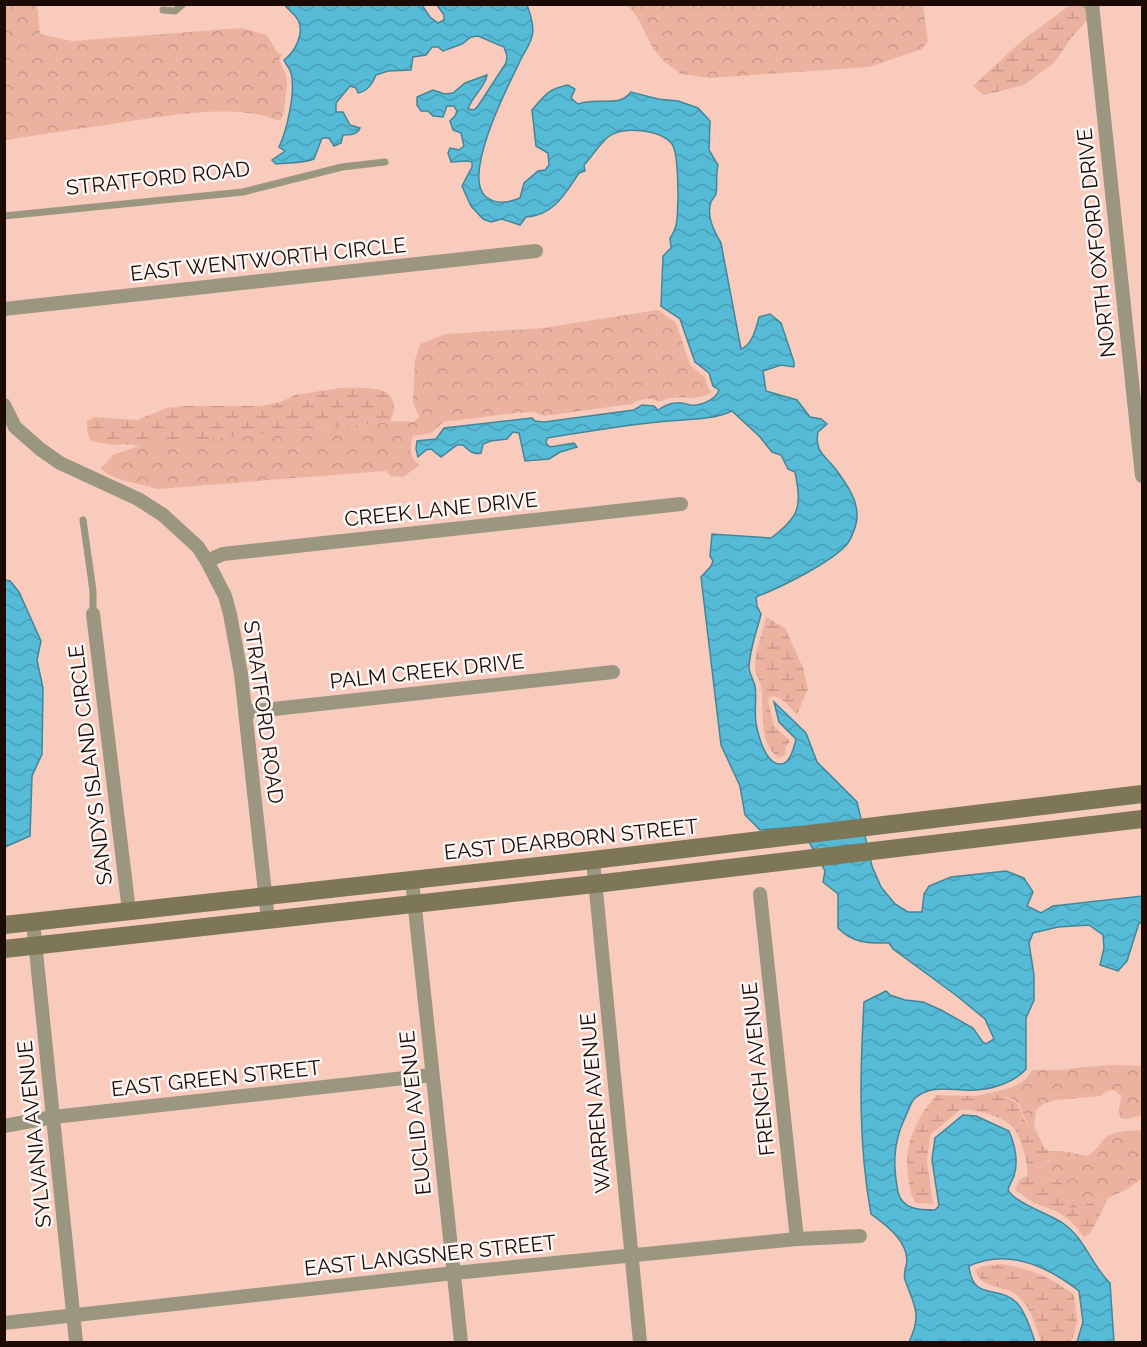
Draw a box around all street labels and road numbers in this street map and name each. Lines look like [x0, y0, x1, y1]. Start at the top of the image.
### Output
street label: NORTH OXFORD DRIVE [1072, 127, 1120, 359]
street label: STRATFORD ROAD [65, 156, 251, 200]
street label: EAST WENTWORTH CIRCLE [129, 232, 407, 286]
street label: CREEK LANE DRIVE [343, 486, 539, 532]
street label: STRATFORD ROAD [239, 619, 289, 805]
street label: SANDYS ISLAND CIRCLE [63, 643, 117, 887]
street label: PALM CREEK DRIVE [328, 648, 526, 694]
street label: EAST DEARBORN STREET [443, 813, 699, 865]
street label: FRENCH AVENUE [736, 981, 780, 1157]
street label: WARREN AVENUE [575, 1012, 615, 1194]
street label: EUCLID AVENUE [394, 1030, 436, 1196]
street label: SYLVANIA AVENUE [12, 1039, 56, 1229]
street label: EAST GREEN STREET [110, 1055, 322, 1101]
street label: EAST LANGSNER STREET [303, 1229, 557, 1281]

